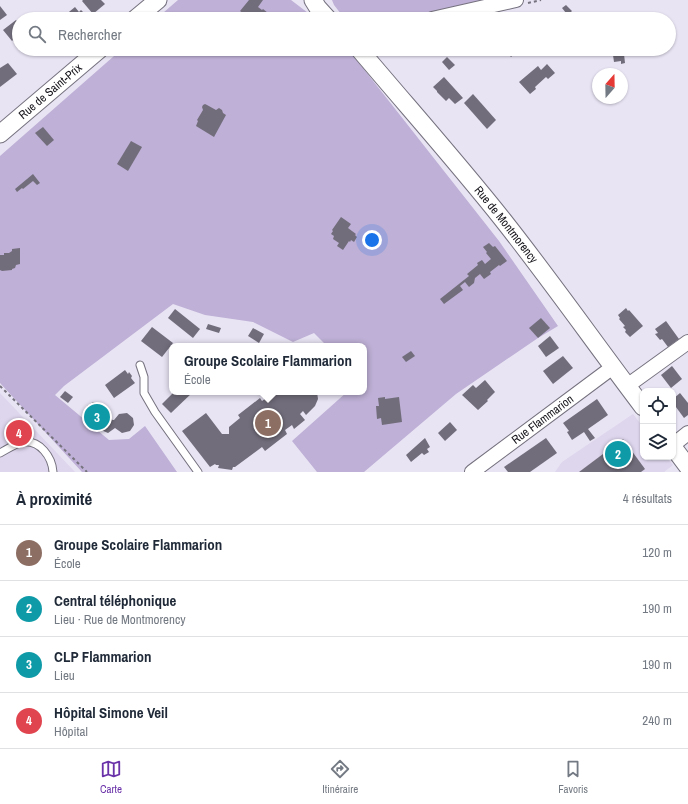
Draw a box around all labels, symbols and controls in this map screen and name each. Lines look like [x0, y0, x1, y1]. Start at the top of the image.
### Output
search box [12, 12, 676, 56]
icon: search [26, 23, 48, 45]
text: Rechercher [58, 24, 122, 45]
street label: Rue de Saint-Prix [15, 60, 85, 123]
north arrow [592, 68, 628, 104]
street label: Rue de Montmorency [471, 183, 542, 267]
your location [362, 230, 382, 250]
popup [169, 343, 367, 395]
text: Groupe Scolaire Flammarion [184, 350, 352, 371]
text: École [184, 371, 211, 388]
map controls [640, 388, 676, 460]
button: locate [640, 388, 676, 424]
street label: Rue Flammarion [508, 391, 577, 448]
pin: 3 [84, 402, 110, 432]
pin: 1 [255, 408, 281, 438]
pin: 4 [6, 418, 32, 448]
button: layers [640, 424, 676, 460]
pin: 2 [605, 439, 631, 469]
text: À proximité [16, 487, 92, 510]
text: 4 résultats [623, 490, 672, 507]
text: Groupe Scolaire Flammarion [54, 534, 222, 555]
text: 1 [26, 544, 32, 561]
text: 120 m [642, 544, 672, 561]
text: École [54, 555, 81, 572]
text: Central téléphonique [54, 590, 176, 611]
text: 2 [26, 600, 32, 617]
text: 190 m [642, 600, 672, 617]
text: Lieu · Rue de Montmorency [54, 611, 186, 628]
text: CLP Flammarion [54, 646, 152, 667]
text: 3 [26, 656, 32, 673]
text: 190 m [642, 656, 672, 673]
text: Lieu [54, 667, 75, 684]
text: Hôpital Simone Veil [54, 702, 168, 723]
text: 4 [26, 712, 32, 729]
text: 240 m [642, 712, 672, 729]
text: Hôpital [54, 723, 88, 740]
tab: Carte [100, 758, 122, 796]
tab: Itinéraire [322, 758, 358, 796]
tab: Favoris [558, 758, 588, 796]

